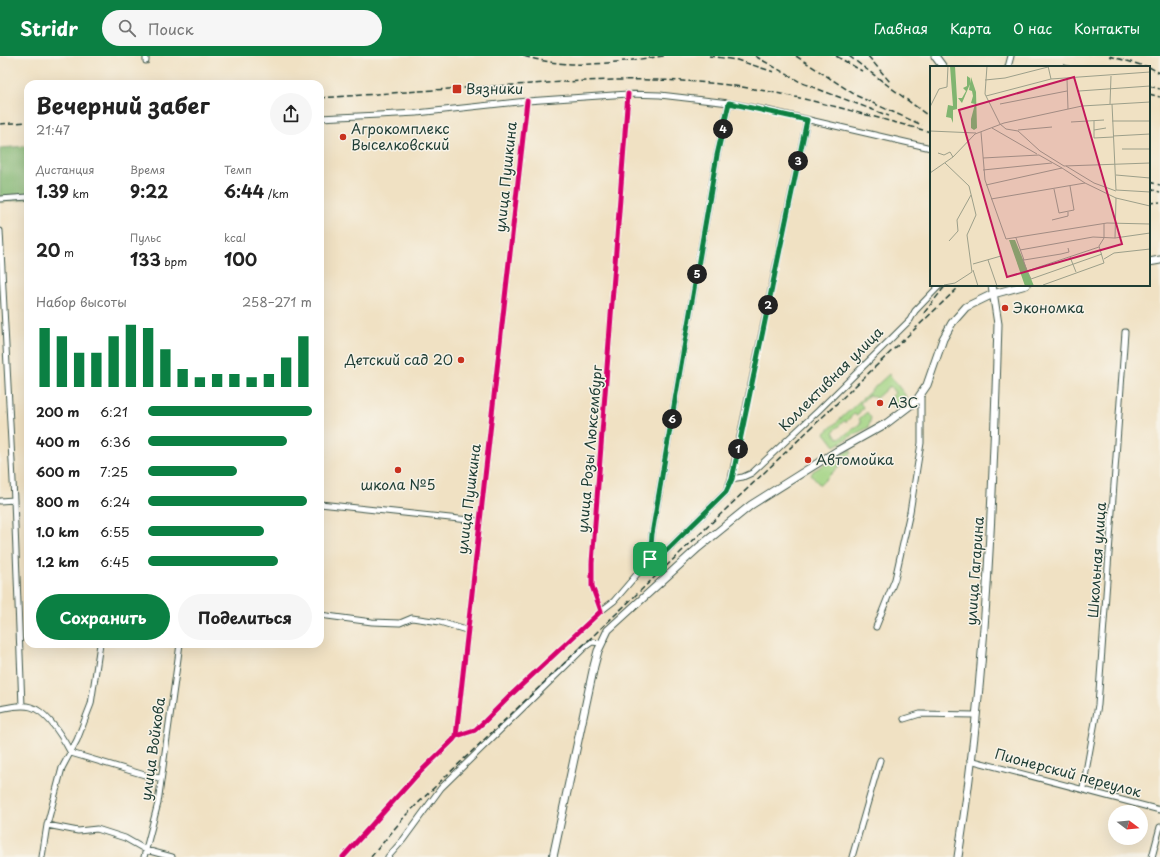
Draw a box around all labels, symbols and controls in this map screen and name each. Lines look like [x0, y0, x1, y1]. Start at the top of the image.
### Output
search box [102, 10, 382, 46]
text: Stridr [20, 14, 78, 42]
icon: search [116, 17, 138, 39]
text: Поиск [148, 17, 194, 40]
text: Главная [874, 18, 928, 39]
text: Карта [950, 18, 991, 39]
text: О нас [1013, 18, 1052, 39]
text: Контакты [1074, 18, 1140, 39]
inset map [930, 66, 1150, 286]
place label: Вязники [466, 78, 523, 99]
marker: Вязники [451, 83, 463, 95]
text: Вечерний забег [36, 88, 210, 121]
button: share [270, 93, 312, 135]
place label: Агрокомплекс Выселковский [351, 118, 450, 155]
pin: 4 [713, 119, 733, 139]
text: 21:47 [36, 120, 70, 139]
street label: улица Пушкина [489, 120, 522, 233]
text: 4 [719, 120, 727, 137]
marker: Агрокомплекс Выселковский [338, 132, 348, 142]
pin: 3 [788, 151, 808, 171]
text: 3 [794, 152, 802, 169]
text: Дистанция [36, 161, 94, 178]
text: Время [130, 161, 165, 178]
text: Темп [224, 161, 252, 178]
text: 1.39 [36, 178, 69, 204]
text: 9:22 [130, 178, 168, 204]
text: 6:44 [224, 178, 264, 204]
text: km [69, 185, 89, 202]
text: /km [264, 185, 289, 202]
text: Пульс [130, 229, 161, 246]
text: kcal [224, 229, 246, 246]
text: 20 [36, 237, 60, 263]
text: m [60, 244, 74, 261]
text: 133 [130, 246, 161, 272]
text: 100 [224, 246, 257, 272]
text: bpm [161, 253, 187, 270]
pin: 5 [687, 264, 707, 284]
text: 5 [693, 265, 701, 282]
text: Набор высоты [36, 292, 127, 311]
text: 258–271 m [242, 292, 312, 311]
pin: 2 [758, 295, 778, 315]
text: 2 [764, 296, 772, 313]
place label: Экономка [1013, 297, 1084, 318]
marker: Экономка [1000, 303, 1010, 313]
street label: Коллективная улица [774, 322, 888, 436]
place label: Детский сад 20 [344, 349, 453, 370]
marker: Детский сад 20 [456, 355, 466, 365]
street label: улица Розы Люксембург [572, 363, 607, 534]
place label: АЗС [888, 392, 918, 413]
marker: АЗС [875, 398, 885, 408]
text: 200 m [36, 402, 80, 421]
text: 6:21 [100, 402, 128, 421]
pin: 6 [662, 409, 682, 429]
text: 6 [668, 410, 676, 427]
text: 400 m [36, 432, 80, 451]
text: 6:36 [100, 432, 131, 451]
pin: 1 [728, 439, 748, 459]
text: 1 [735, 440, 741, 457]
street label: улица Пушкина [451, 442, 486, 555]
place label: Автомойка [816, 449, 894, 470]
marker: Автомойка [803, 455, 813, 465]
text: 600 m [36, 462, 80, 481]
text: 7:25 [100, 462, 128, 481]
marker: школа №5 [393, 465, 403, 475]
place label: школа №5 [360, 474, 436, 495]
text: 800 m [36, 492, 79, 511]
text: 6:24 [100, 492, 130, 511]
street label: Школьная улица [1082, 501, 1111, 619]
street label: улица Гагарина [960, 516, 989, 626]
text: 1.0 km [36, 522, 79, 541]
text: 6:55 [100, 522, 130, 541]
pin [633, 542, 667, 576]
icon: arrive [639, 548, 661, 570]
text: 1.2 km [36, 552, 79, 571]
text: 6:45 [100, 552, 129, 571]
button: Сохранить [36, 594, 170, 640]
button: Поделиться [178, 594, 312, 640]
street label: улица Войкова [135, 696, 170, 802]
street label: Пионерский переулок [993, 743, 1144, 802]
north arrow [1108, 805, 1148, 845]
map controls [1108, 805, 1148, 845]

